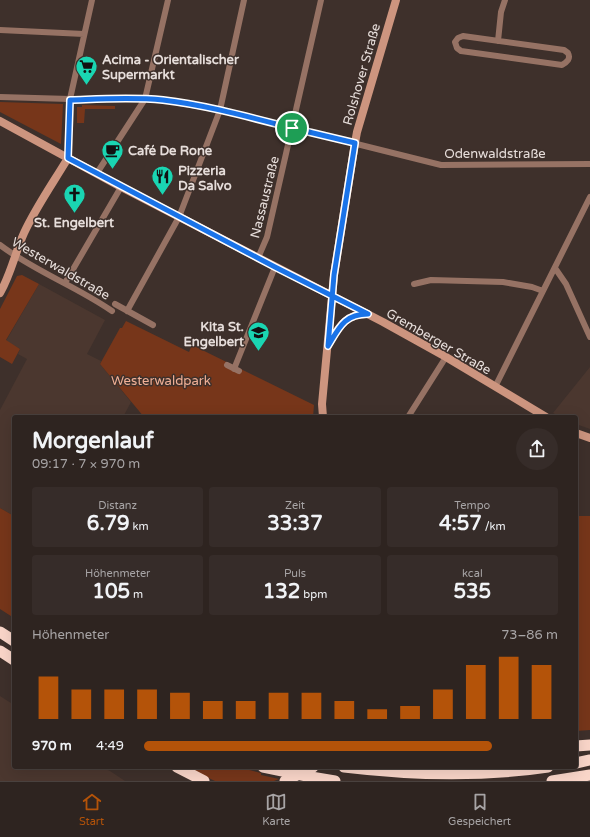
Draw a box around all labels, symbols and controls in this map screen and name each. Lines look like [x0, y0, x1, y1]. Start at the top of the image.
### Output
street label: Rolshover Straße [340, 22, 384, 127]
place label: Acima - Orientalischer Supermarkt [102, 52, 240, 83]
supermarket icon: Acima - Orientalischer Supermarkt [73, 53, 99, 86]
pin [275, 111, 309, 145]
icon: arrive [281, 117, 303, 139]
cafe icon: Café De Rone [100, 137, 126, 170]
place label: Café De Rone [128, 143, 213, 159]
street label: Odenwaldstraße [444, 146, 546, 162]
street label: Nassaustraße [247, 155, 283, 240]
place label: Pizzeria Da Salvo [178, 163, 232, 194]
restaurant icon: Pizzeria Da Salvo [149, 164, 175, 197]
church icon: St. Engelbert [61, 181, 87, 214]
place label: St. Engelbert [34, 215, 114, 231]
street label: Westerwaldstraße [8, 234, 113, 304]
street label: Gremberger Straße [383, 305, 494, 378]
place label: Kita St. Engelbert [184, 319, 244, 350]
school or university icon: Kita St. Engelbert [246, 320, 272, 353]
park label: Westerwaldpark [111, 373, 211, 389]
text: Morgenlauf [32, 428, 154, 454]
button: share [516, 428, 558, 470]
text: 09:17 · 7 × 970 m [32, 456, 140, 472]
text: Distanz [98, 499, 137, 512]
text: Zeit [285, 499, 305, 512]
text: Tempo [454, 499, 490, 512]
text: 6.79 [87, 512, 130, 536]
text: 33:37 [267, 512, 323, 536]
text: 4:57 [439, 512, 482, 536]
text: km [130, 520, 148, 533]
text: /km [482, 520, 506, 533]
text: Höhenmeter [85, 567, 150, 580]
text: Puls [284, 567, 306, 580]
text: kcal [462, 567, 483, 580]
text: 105 [92, 580, 130, 604]
text: 132 [263, 580, 300, 604]
text: 535 [453, 580, 491, 604]
text: m [130, 588, 143, 601]
text: bpm [300, 588, 327, 601]
text: Höhenmeter [32, 627, 109, 643]
text: 73–86 m [501, 627, 558, 643]
text: 970 m [32, 738, 72, 754]
text: 4:49 [96, 738, 124, 754]
tab: Start [79, 791, 104, 828]
tab: Karte [262, 791, 290, 828]
tab: Gespeichert [448, 791, 511, 828]

